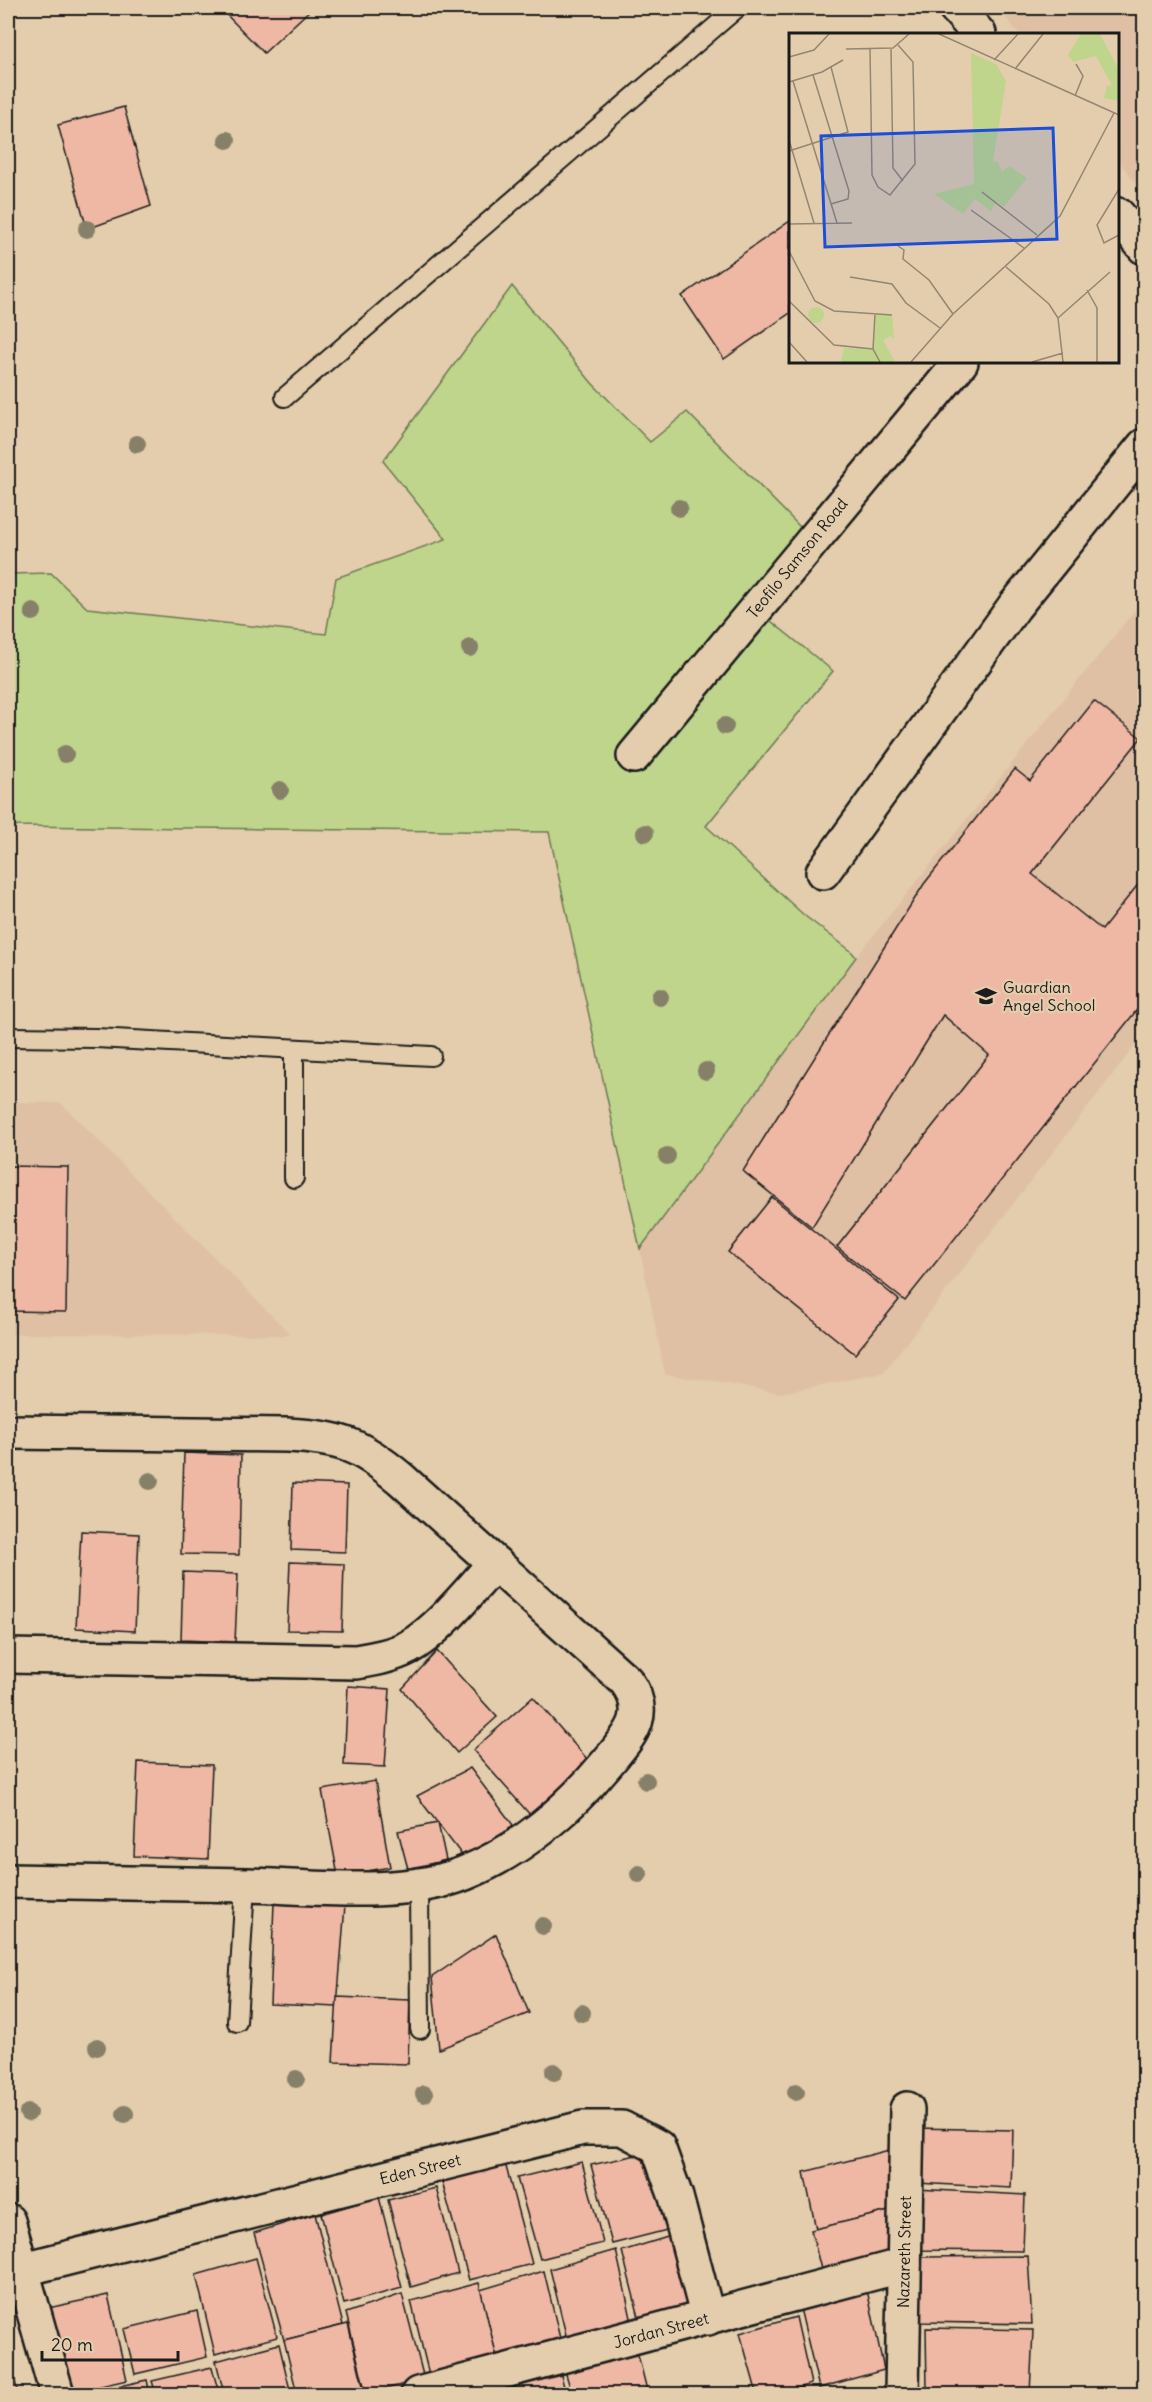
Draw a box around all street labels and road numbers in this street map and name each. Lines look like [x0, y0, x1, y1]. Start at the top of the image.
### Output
street label: Teofilo Samson Road [742, 494, 852, 622]
street label: Eden Street [377, 2149, 463, 2189]
street label: Nazareth Street [893, 2195, 915, 2308]
street label: Jordan Street [611, 2308, 711, 2352]

